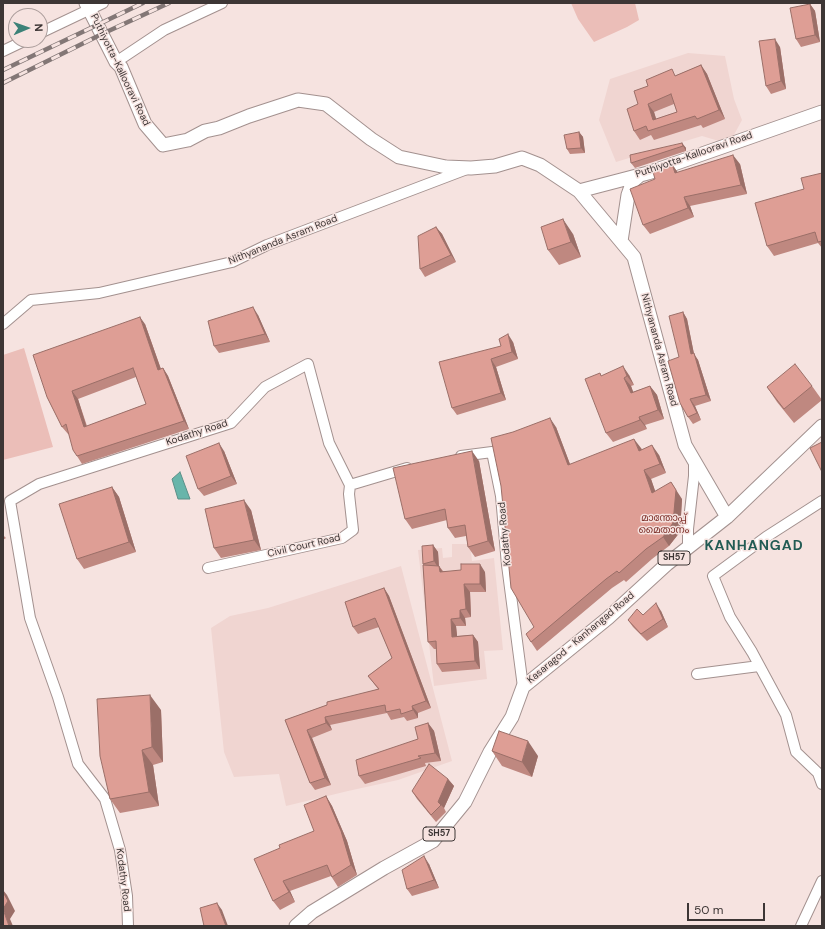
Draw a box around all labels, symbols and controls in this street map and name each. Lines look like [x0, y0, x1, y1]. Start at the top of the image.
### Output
north arrow [8, 8, 48, 48]
street label: Puthiyotta-Kallooravi Road [88, 12, 152, 128]
text: N [32, 23, 46, 32]
street label: Puthiyotta-Kallooravi Road [634, 129, 754, 181]
street label: Nithyananda Asram Road [227, 213, 339, 267]
street label: Nithyananda Asram Road [638, 292, 680, 408]
street label: Kodathy Road [165, 417, 229, 449]
street label: Kodathy Road [496, 502, 514, 566]
park label: മാന്തോപ്പ് മൈതാനം [639, 512, 689, 536]
street label: Civil Court Road [266, 532, 342, 560]
district label: KANHANGAD [704, 538, 804, 554]
road number: SH57 [658, 551, 690, 565]
street label: Kasaragod - Kanhangad Road [525, 590, 637, 686]
road number: SH57 [423, 827, 455, 841]
street label: Kodathy Road [113, 847, 133, 913]
scale bar [689, 895, 767, 921]
text: 50 m [694, 902, 723, 918]

